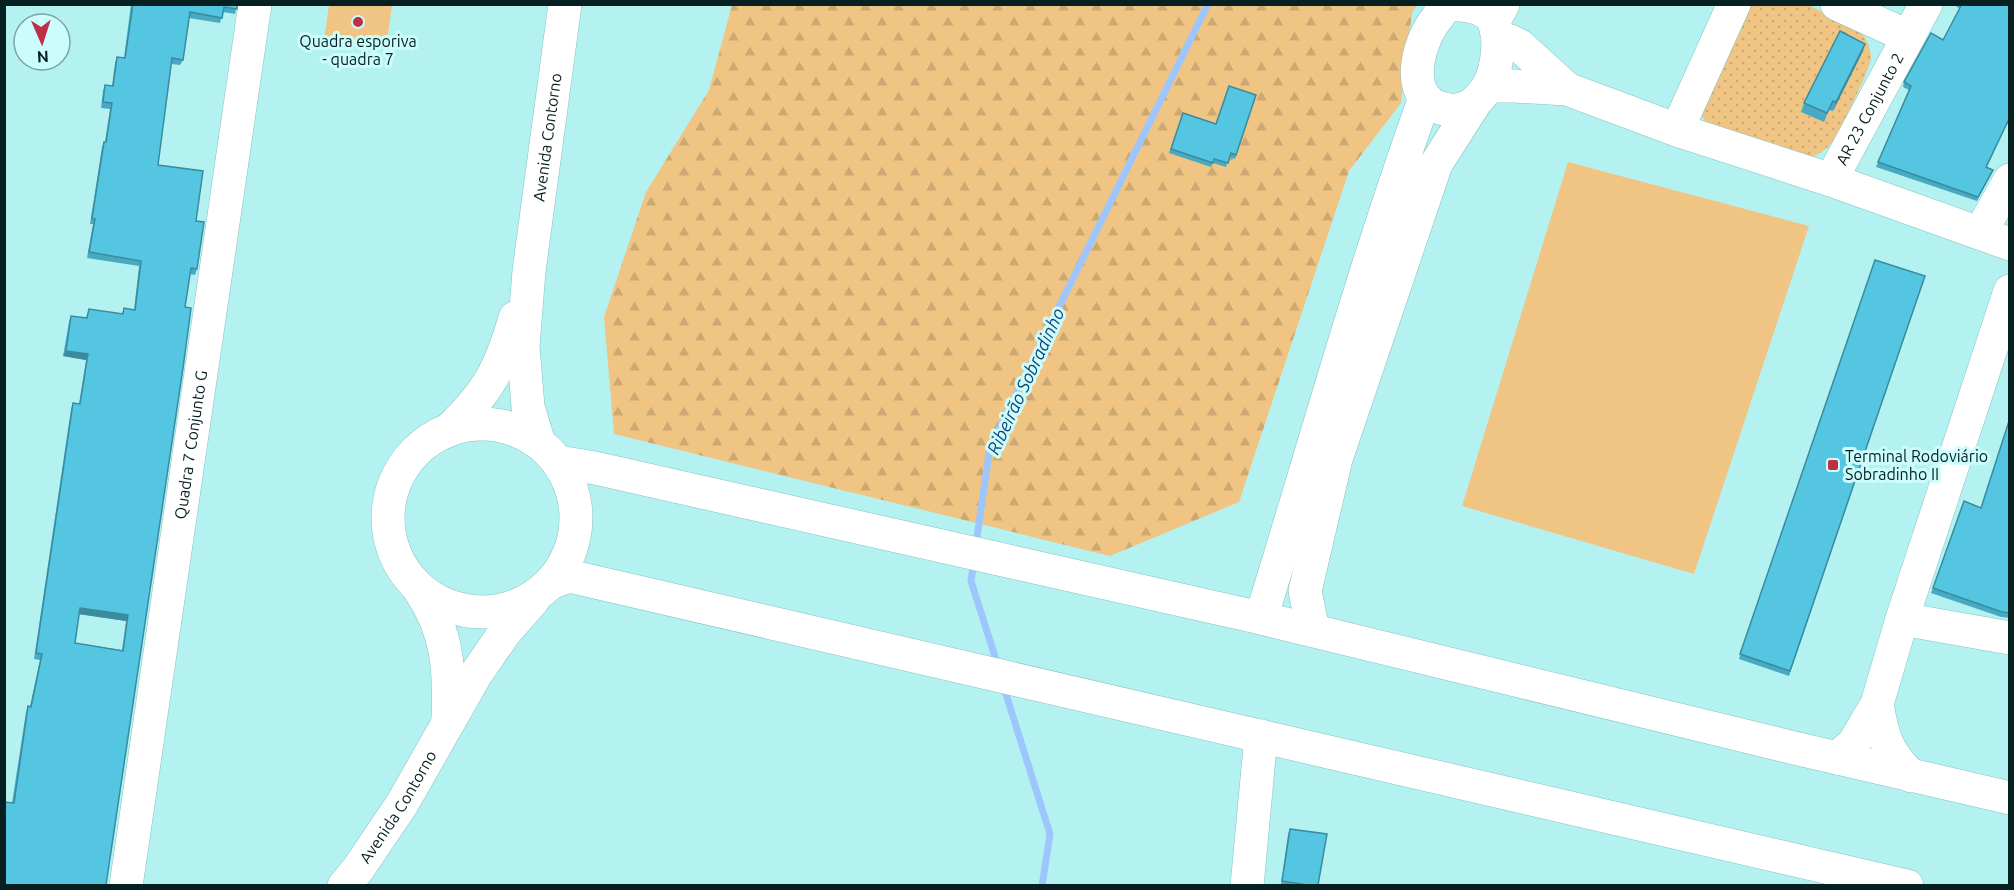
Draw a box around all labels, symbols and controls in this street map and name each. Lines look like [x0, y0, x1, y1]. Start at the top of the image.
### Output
north arrow [12, 12, 72, 72]
marker: Quadra esporiva - quadra 7 [351, 15, 365, 29]
place label: Quadra esporiva - quadra 7 [299, 32, 417, 68]
text: N [36, 48, 49, 66]
street label: AR 23 Conjunto 2 [1832, 50, 1907, 168]
street label: Avenida Contorno [529, 72, 565, 203]
water label: Ribeirão Sobradinho [982, 305, 1068, 457]
street label: Quadra 7 Conjunto G [171, 369, 210, 520]
place label: Terminal Rodoviário Sobradinho II [1845, 447, 1988, 483]
marker: Terminal Rodoviário Sobradinho II [1826, 458, 1840, 472]
street label: Avenida Contorno [356, 747, 440, 866]

